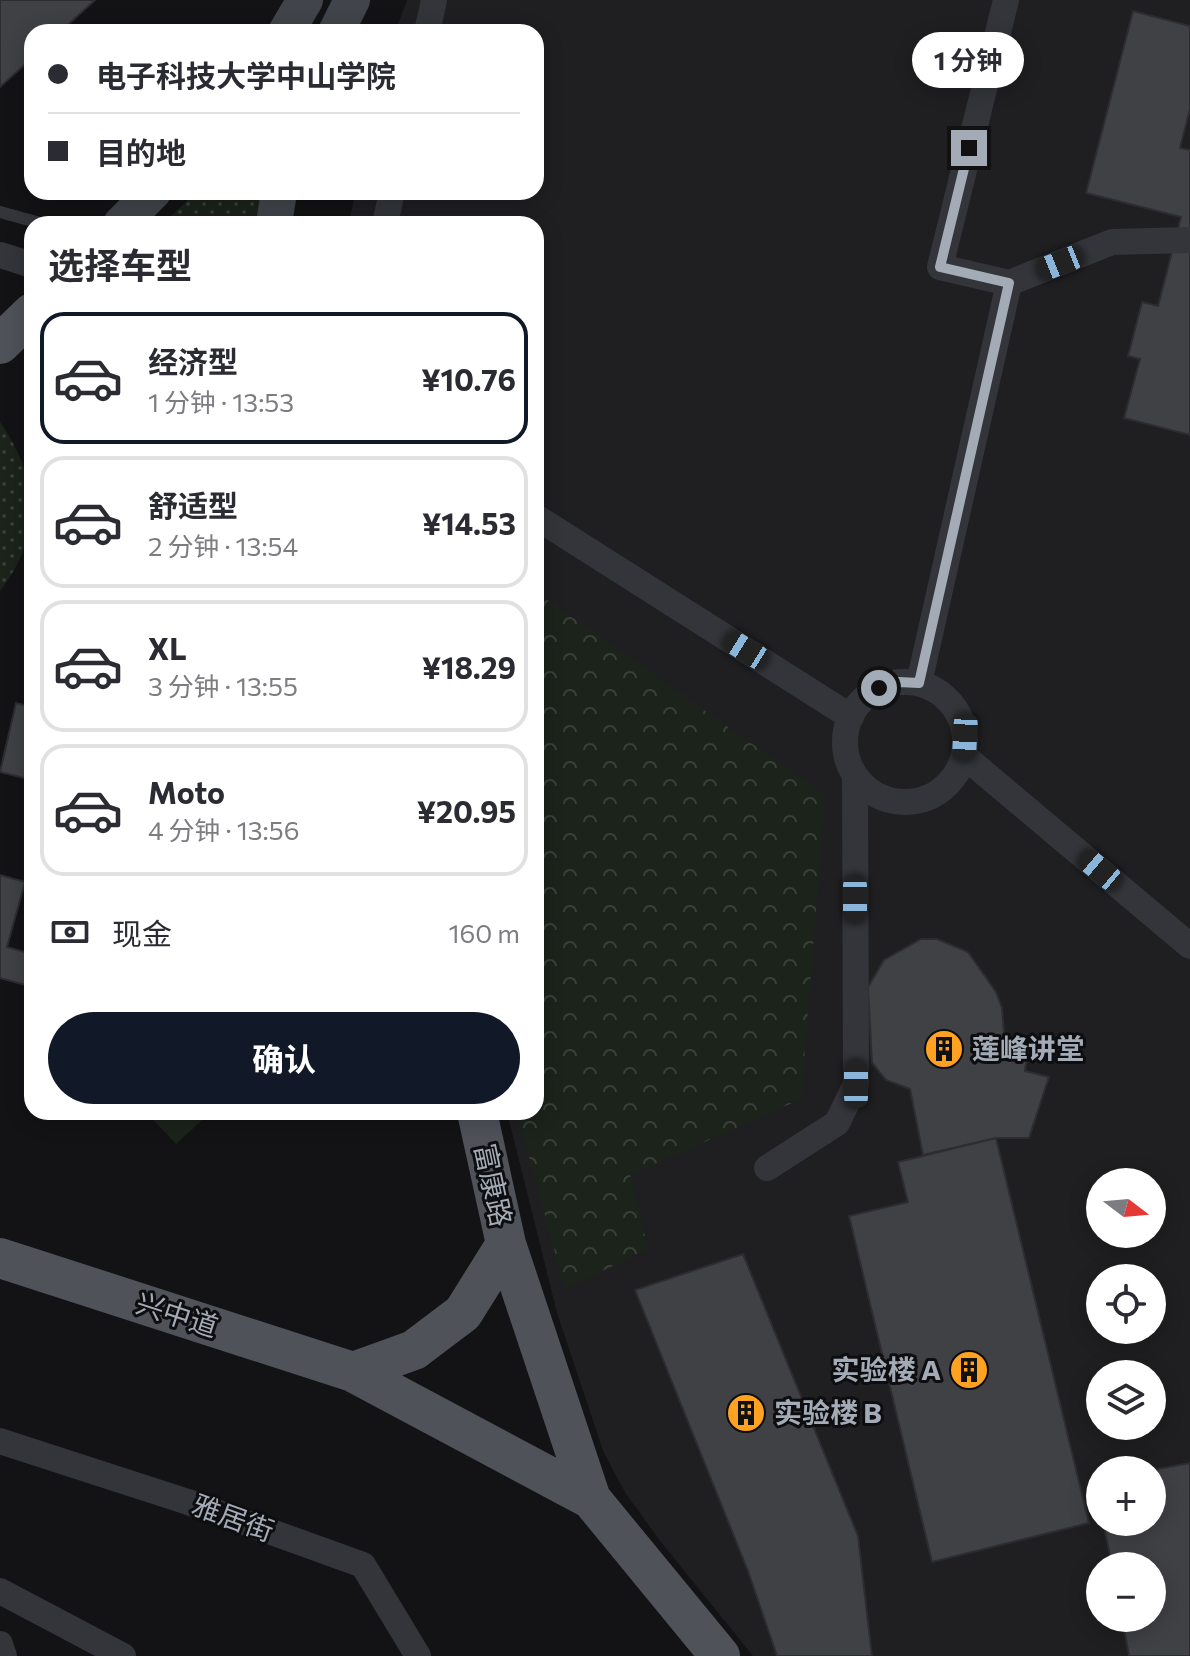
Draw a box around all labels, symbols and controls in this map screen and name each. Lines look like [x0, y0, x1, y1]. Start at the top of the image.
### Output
callout: 1 分钟 [913, 32, 1025, 88]
text: 1 分钟 [934, 44, 1002, 75]
text: 电子科技大学中山学院 [96, 56, 396, 93]
route end [951, 130, 987, 166]
text: 目的地 [96, 133, 186, 170]
text: 选择车型 [48, 242, 192, 286]
car [1033, 243, 1087, 283]
icon: car [52, 342, 124, 414]
text: 经济型 [148, 342, 238, 379]
text: ¥10.76 [421, 360, 516, 397]
text: 1 分钟 · 13:53 [148, 386, 294, 417]
icon: car [52, 486, 124, 558]
text: 舒适型 [148, 486, 238, 523]
text: ¥14.53 [422, 504, 516, 541]
text: 2 分钟 · 13:54 [148, 530, 298, 561]
car [719, 627, 773, 673]
text: XL [148, 629, 187, 666]
icon: car [52, 630, 124, 702]
text: ¥18.29 [422, 648, 516, 685]
text: 3 分钟 · 13:55 [148, 670, 298, 701]
route start [861, 670, 897, 706]
car [952, 712, 978, 762]
text: Moto [148, 773, 225, 810]
icon: car [52, 774, 124, 846]
text: ¥20.95 [417, 792, 516, 829]
text: 4 分钟 · 13:56 [148, 814, 299, 845]
car [1074, 845, 1126, 895]
car [843, 875, 867, 923]
icon: cash [48, 910, 92, 954]
text: 现金 [112, 914, 172, 951]
text: 160 m [448, 917, 520, 948]
button: 确认 [48, 1012, 520, 1104]
building icon: 莲峰讲堂 [923, 1028, 965, 1070]
place label: 莲峰讲堂 [972, 1031, 1084, 1065]
car [844, 1060, 868, 1108]
street label: 富康路 [469, 1140, 519, 1229]
north arrow [1086, 1168, 1166, 1248]
map controls [1086, 1168, 1166, 1632]
button: locate [1086, 1264, 1166, 1344]
street label: 兴中道 [132, 1285, 223, 1343]
building icon: 实验楼 A [948, 1349, 990, 1391]
place label: 实验楼 A [832, 1352, 941, 1386]
button: layers [1086, 1360, 1166, 1440]
building icon: 实验楼 B [725, 1392, 767, 1434]
place label: 实验楼 B [774, 1395, 882, 1429]
button: + [1086, 1456, 1166, 1536]
street label: 雅居街 [188, 1487, 279, 1547]
button: − [1086, 1552, 1166, 1632]

